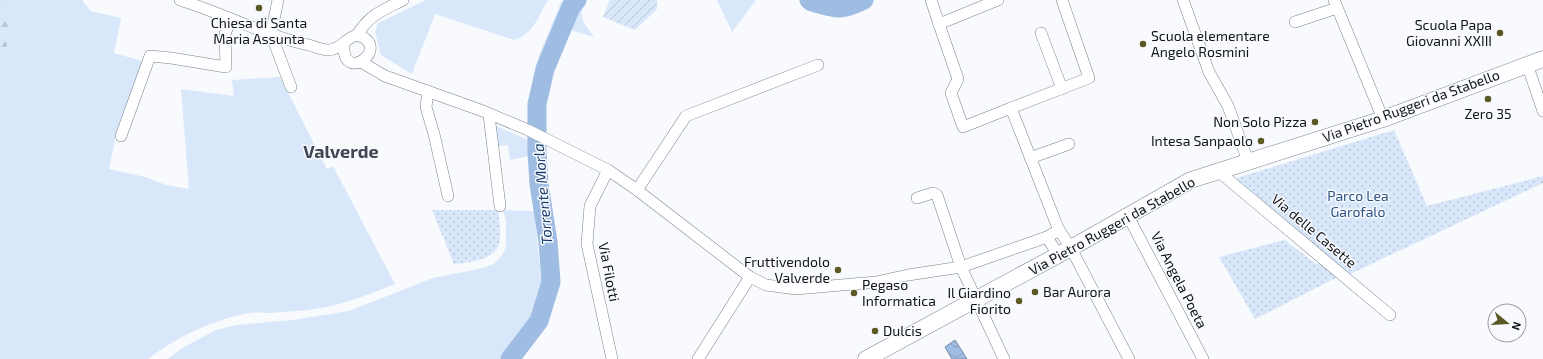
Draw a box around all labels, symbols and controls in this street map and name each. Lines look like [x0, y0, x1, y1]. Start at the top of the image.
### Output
marker: Chiesa di Santa Maria Assunta [254, 3, 264, 13]
place label: Chiesa di Santa Maria Assunta [211, 14, 307, 47]
place label: Scuola Papa Giovanni XXIII [1406, 16, 1492, 49]
place label: Scuola elementare Angelo Rosmini [1151, 27, 1270, 60]
marker: Scuola Papa Giovanni XXIII [1495, 28, 1505, 38]
marker: Scuola elementare Angelo Rosmini [1138, 39, 1148, 49]
street label: Via Pietro Ruggeri da Stabello [1320, 66, 1502, 146]
marker: Zero 35 [1483, 94, 1493, 104]
place label: Zero 35 [1464, 105, 1512, 122]
place label: Non Solo Pizza [1213, 113, 1307, 130]
marker: Non Solo Pizza [1310, 117, 1320, 127]
place label: Intesa Sanpaolo [1151, 132, 1253, 149]
marker: Intesa Sanpaolo [1256, 136, 1266, 146]
district label: Valverde [303, 140, 379, 162]
water label: Torrente Morla [529, 143, 555, 245]
street label: Via Pietro Ruggeri da Stabello [1026, 173, 1198, 278]
park label: Parco Lea Garofalo [1327, 187, 1389, 220]
street label: Via delle Casette [1268, 190, 1360, 271]
street label: Via Angela Poeta [1148, 229, 1211, 331]
street label: Via Filotti [595, 241, 624, 303]
place label: Fruttivendolo Valverde [744, 253, 830, 286]
marker: Fruttivendolo Valverde [833, 265, 843, 275]
place label: Pegaso Informatica [862, 276, 936, 309]
place label: Bar Aurora [1043, 283, 1111, 300]
place label: Il Giardino Fiorito [947, 284, 1011, 317]
marker: Bar Aurora [1030, 287, 1040, 297]
marker: Pegaso Informatica [849, 288, 859, 298]
marker: Il Giardino Fiorito [1014, 296, 1024, 306]
north arrow [1487, 303, 1527, 343]
text: N [1510, 320, 1524, 332]
place label: Dulcis [883, 322, 922, 339]
marker: Dulcis [870, 326, 880, 336]

